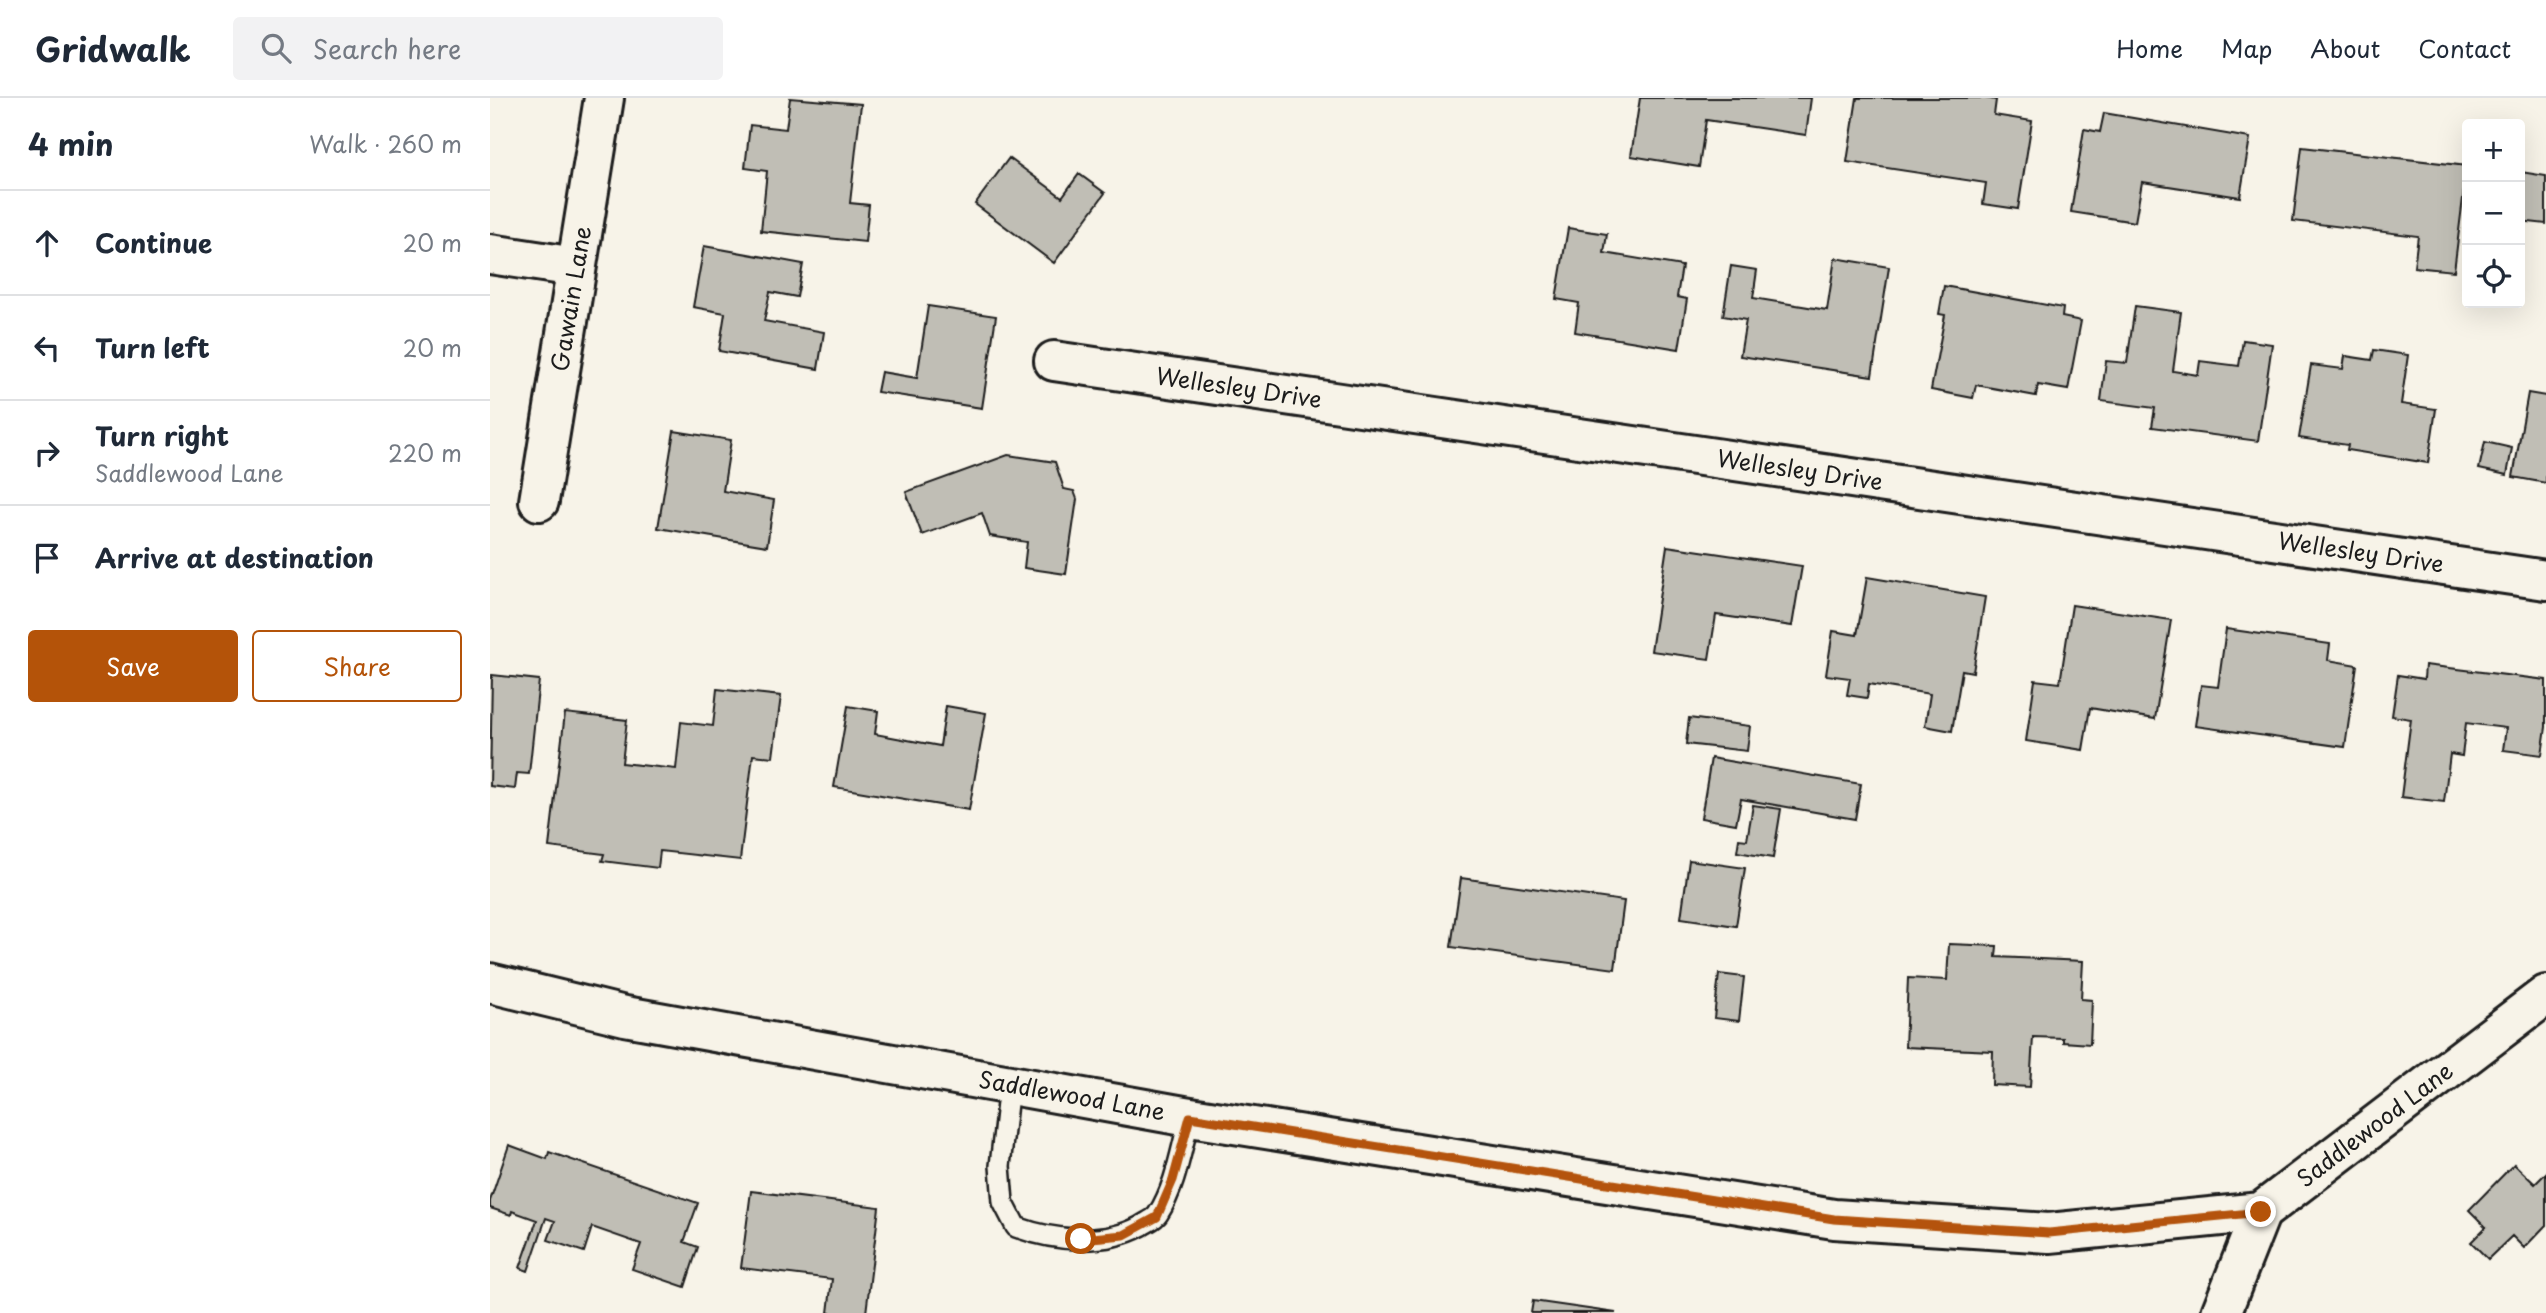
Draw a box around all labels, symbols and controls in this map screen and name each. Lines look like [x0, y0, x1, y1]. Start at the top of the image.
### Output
search box [233, 17, 723, 80]
text: Gridwalk [35, 23, 191, 73]
icon: search [257, 29, 295, 67]
text: Search here [313, 29, 461, 68]
text: Home [2116, 30, 2183, 66]
text: Map [2221, 30, 2272, 66]
text: About [2310, 30, 2380, 66]
text: Contact [2418, 30, 2511, 66]
map controls [2462, 119, 2525, 308]
button: + [2462, 119, 2525, 182]
text: 4 min [28, 121, 114, 166]
text: Walk · 260 m [309, 126, 462, 161]
button: − [2462, 182, 2525, 245]
text: Continue [95, 223, 212, 262]
street label: Gawain Lane [541, 223, 599, 374]
icon: ahead [28, 224, 66, 262]
text: 20 m [403, 225, 462, 260]
button: locate [2462, 245, 2525, 308]
text: Turn left [95, 328, 210, 367]
icon: left [28, 329, 66, 367]
text: 20 m [403, 330, 462, 365]
street label: Wellesley Drive [1154, 357, 1324, 416]
text: Turn right [95, 416, 229, 455]
icon: right [28, 434, 66, 472]
text: 220 m [388, 435, 462, 470]
street label: Wellesley Drive [1715, 440, 1885, 498]
text: Saddlewood Lane [95, 455, 284, 490]
street label: Wellesley Drive [2276, 522, 2446, 581]
text: Arrive at destination [95, 538, 374, 577]
icon: arrive [28, 539, 66, 577]
button: Save [28, 630, 238, 702]
button: Share [252, 630, 462, 702]
street label: Saddlewood Lane [2289, 1053, 2460, 1195]
street label: Saddlewood Lane [976, 1061, 1168, 1128]
route end [2245, 1196, 2276, 1227]
route start [1065, 1223, 1096, 1254]

